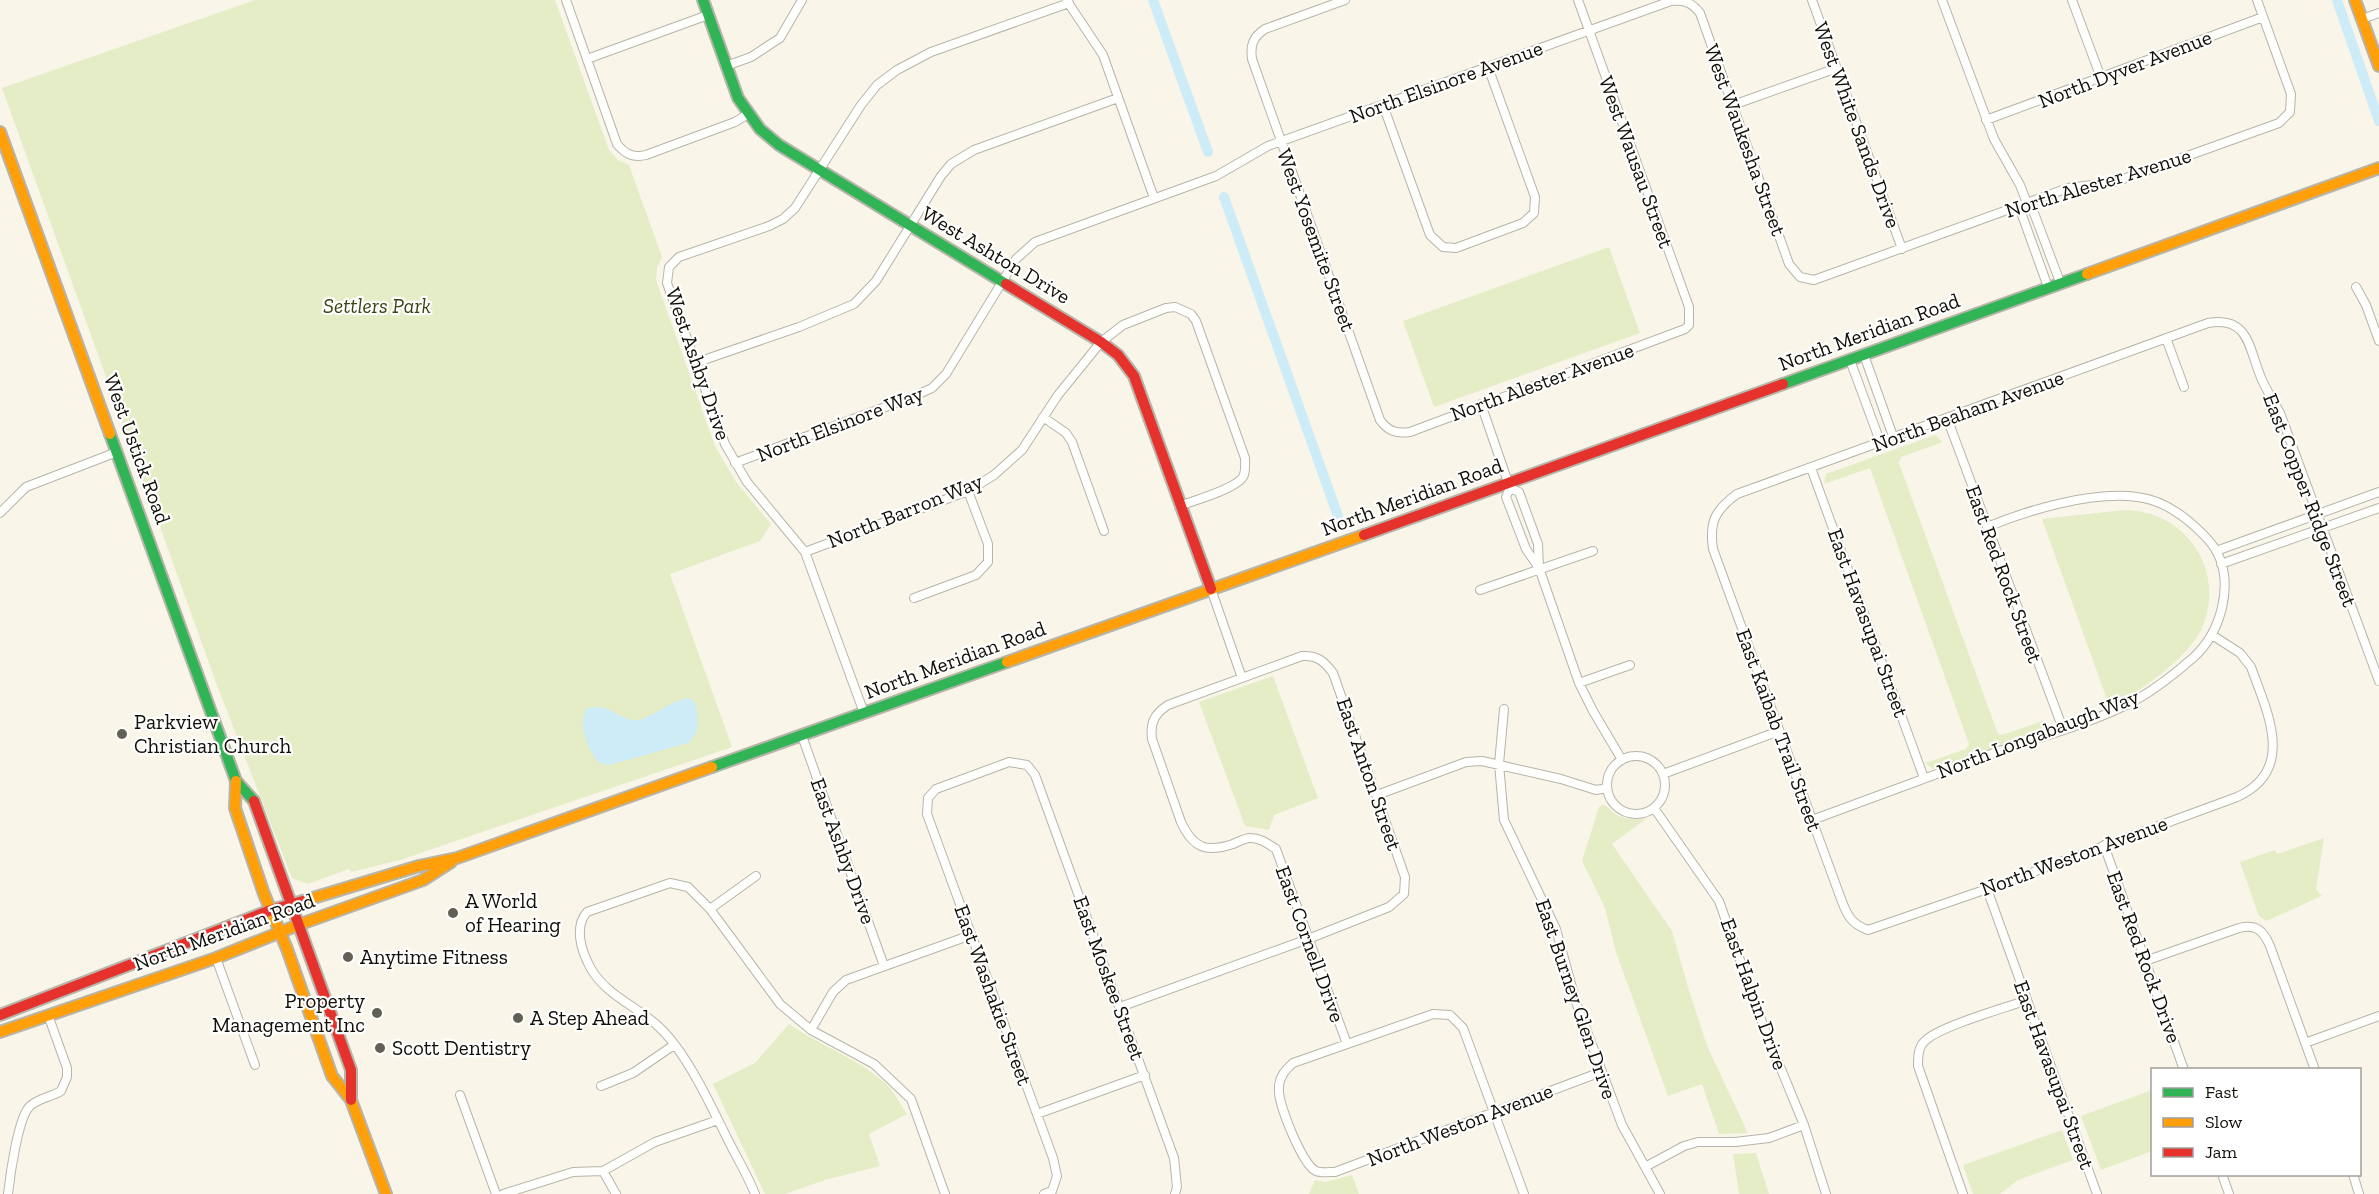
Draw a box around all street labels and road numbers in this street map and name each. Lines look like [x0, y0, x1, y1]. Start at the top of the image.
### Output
street label: West White Sands Drive [1809, 18, 1906, 231]
street label: North Dyver Avenue [2035, 24, 2215, 113]
street label: North Elsinore Avenue [1346, 35, 1546, 128]
street label: West Waukesha Street [1699, 41, 1792, 239]
street label: West Wausau Street [1594, 72, 1679, 252]
street label: North Alester Avenue [2002, 142, 2194, 223]
street label: West Yosemite Street [1272, 145, 1361, 335]
street label: West Ashton Drive [917, 200, 1075, 309]
street label: West Ashby Drive [661, 284, 736, 443]
street label: North Meridian Road [1775, 287, 1963, 376]
street label: North Alester Avenue [1447, 337, 1637, 426]
street label: North Beaham Avenue [1869, 364, 2067, 457]
street label: West Ustick Road [99, 370, 176, 528]
street label: North Elsinore Way [753, 380, 927, 467]
street label: East Copper Ridge Street [2258, 390, 2363, 610]
street label: North Meridian Road [1318, 452, 1506, 541]
street label: North Barron Way [824, 468, 986, 553]
street label: East Red Rock Street [1961, 482, 2048, 666]
street label: East Havasupai Street [1823, 525, 1914, 721]
street label: North Meridian Road [861, 615, 1049, 704]
street label: East Kaibab Trail Street [1731, 625, 1828, 835]
street label: North Longabaugh Way [1933, 683, 2142, 784]
street label: East Anton Street [1332, 694, 1407, 854]
street label: East Ashby Drive [805, 774, 882, 927]
street label: North Weston Avenue [1977, 810, 2171, 901]
street label: East Cornell Drive [1271, 862, 1350, 1026]
street label: East Red Rock Drive [2102, 867, 2187, 1046]
street label: North Meridian Road [130, 887, 318, 976]
street label: East Moskee Street [1068, 892, 1151, 1063]
street label: East Burney Glen Drive [1530, 895, 1623, 1102]
street label: East Washakie Street [949, 901, 1038, 1089]
street label: East Halpin Drive [1715, 915, 1793, 1073]
street label: East Havasupai Street [2009, 977, 2100, 1173]
street label: North Weston Avenue [1363, 1078, 1556, 1172]

